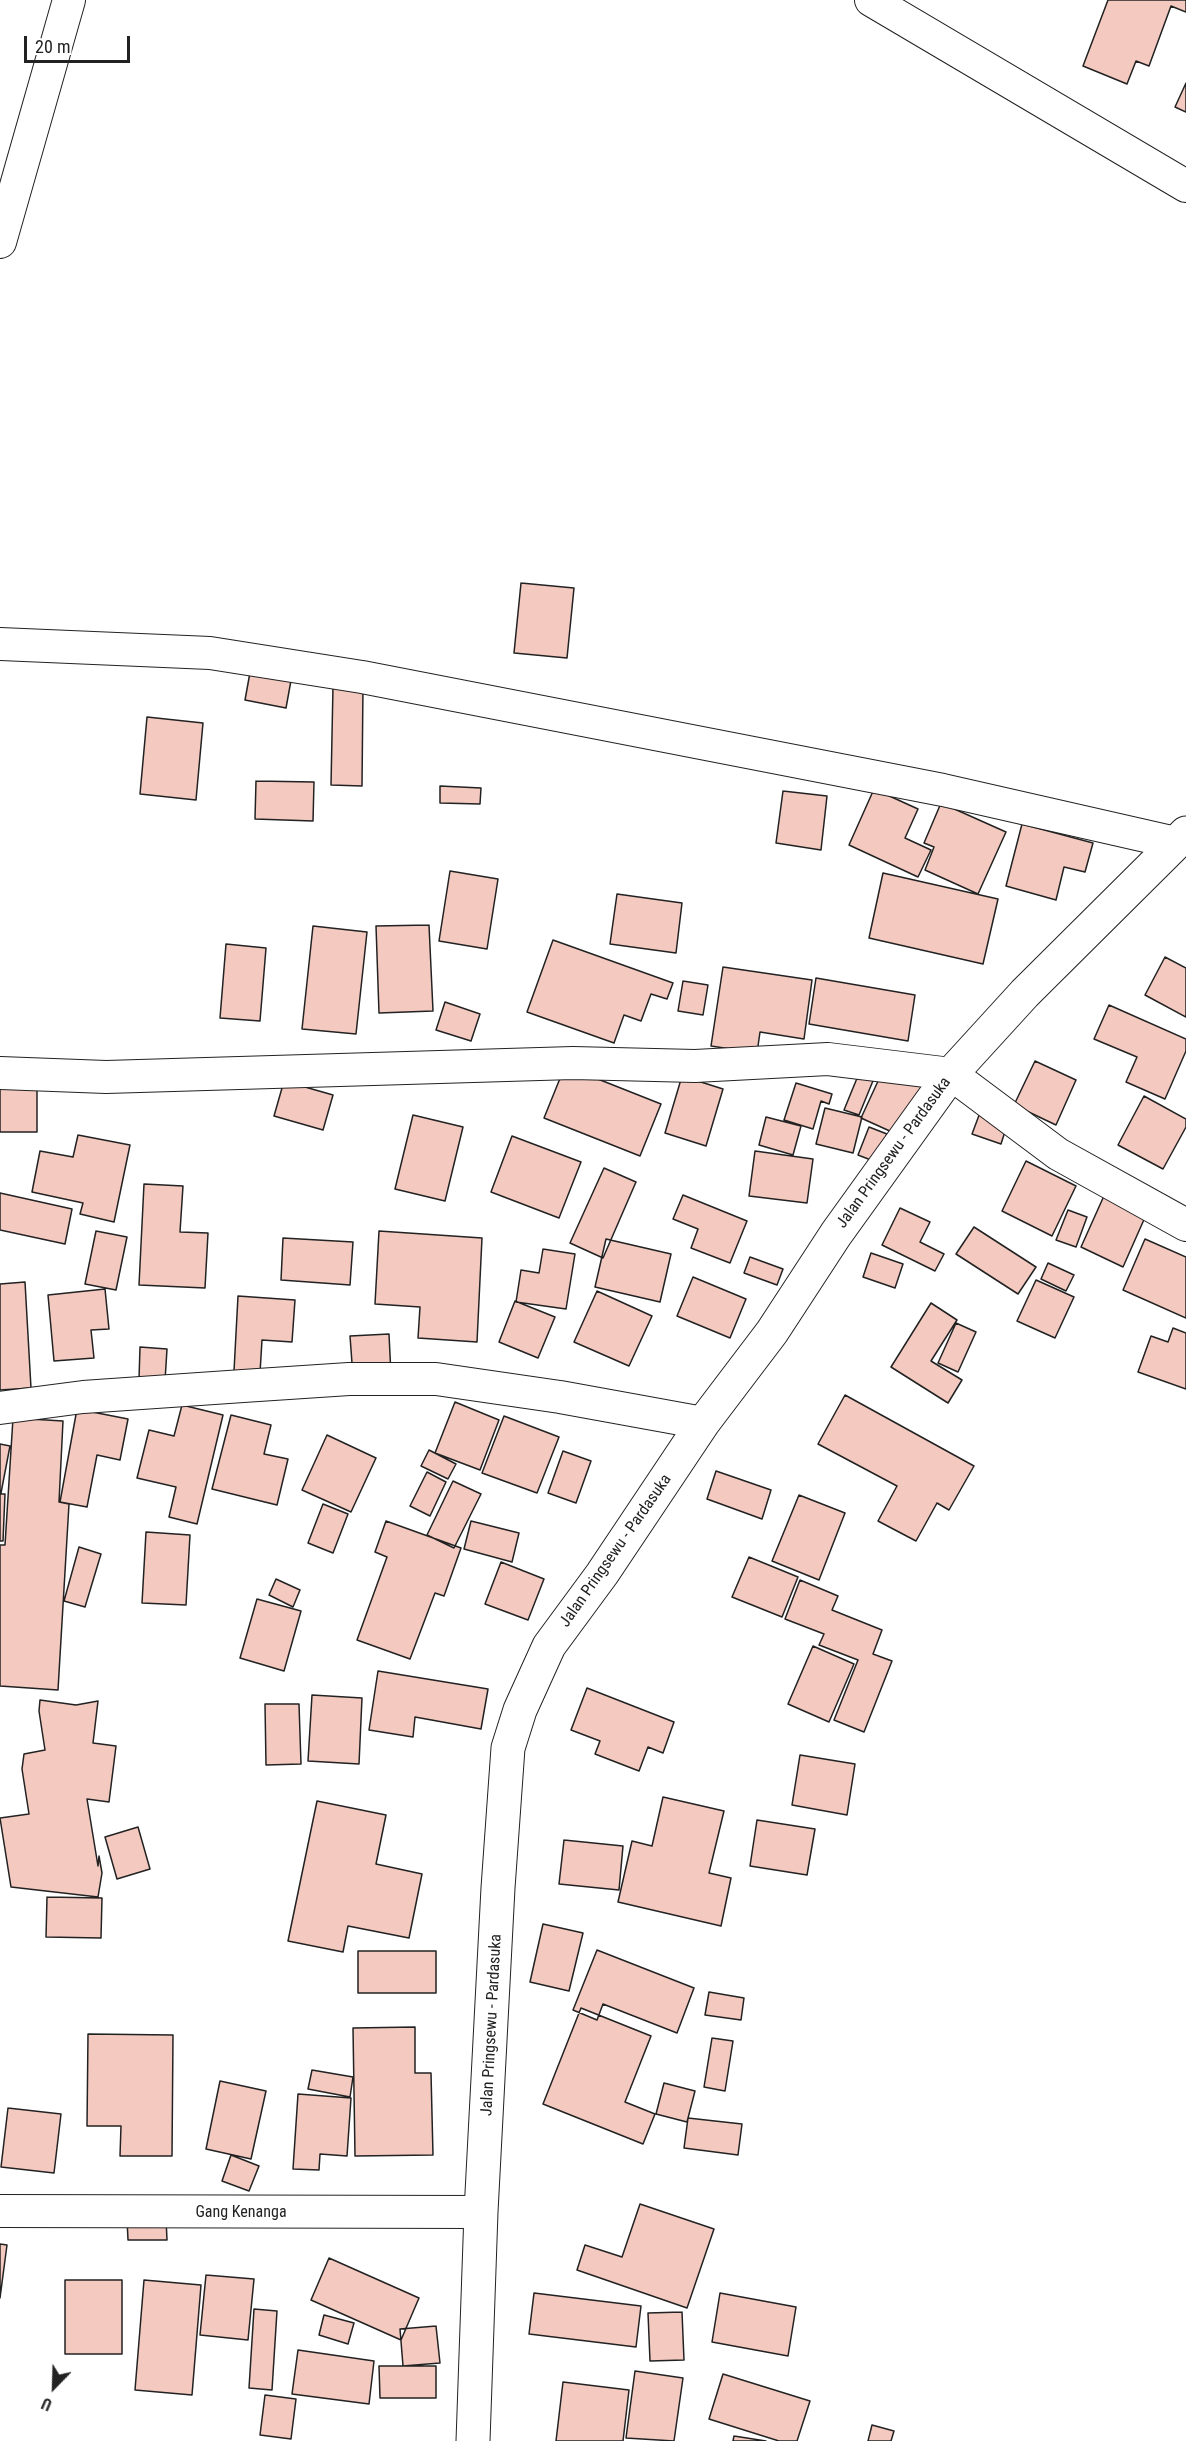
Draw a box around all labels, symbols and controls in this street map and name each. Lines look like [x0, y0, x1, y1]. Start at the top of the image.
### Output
scale bar [27, 24, 134, 62]
text: 20 m [35, 36, 70, 57]
street label: Jalan Pringsewu - Pardasuka [833, 1074, 955, 1232]
street label: Jalan Pringsewu - Pardasuka [556, 1471, 676, 1631]
street label: Jalan Pringsewu - Pardasuka [478, 1934, 506, 2116]
street label: Gang Kenanga [195, 2203, 287, 2223]
north arrow [24, 2357, 84, 2417]
text: U [39, 2394, 55, 2415]

